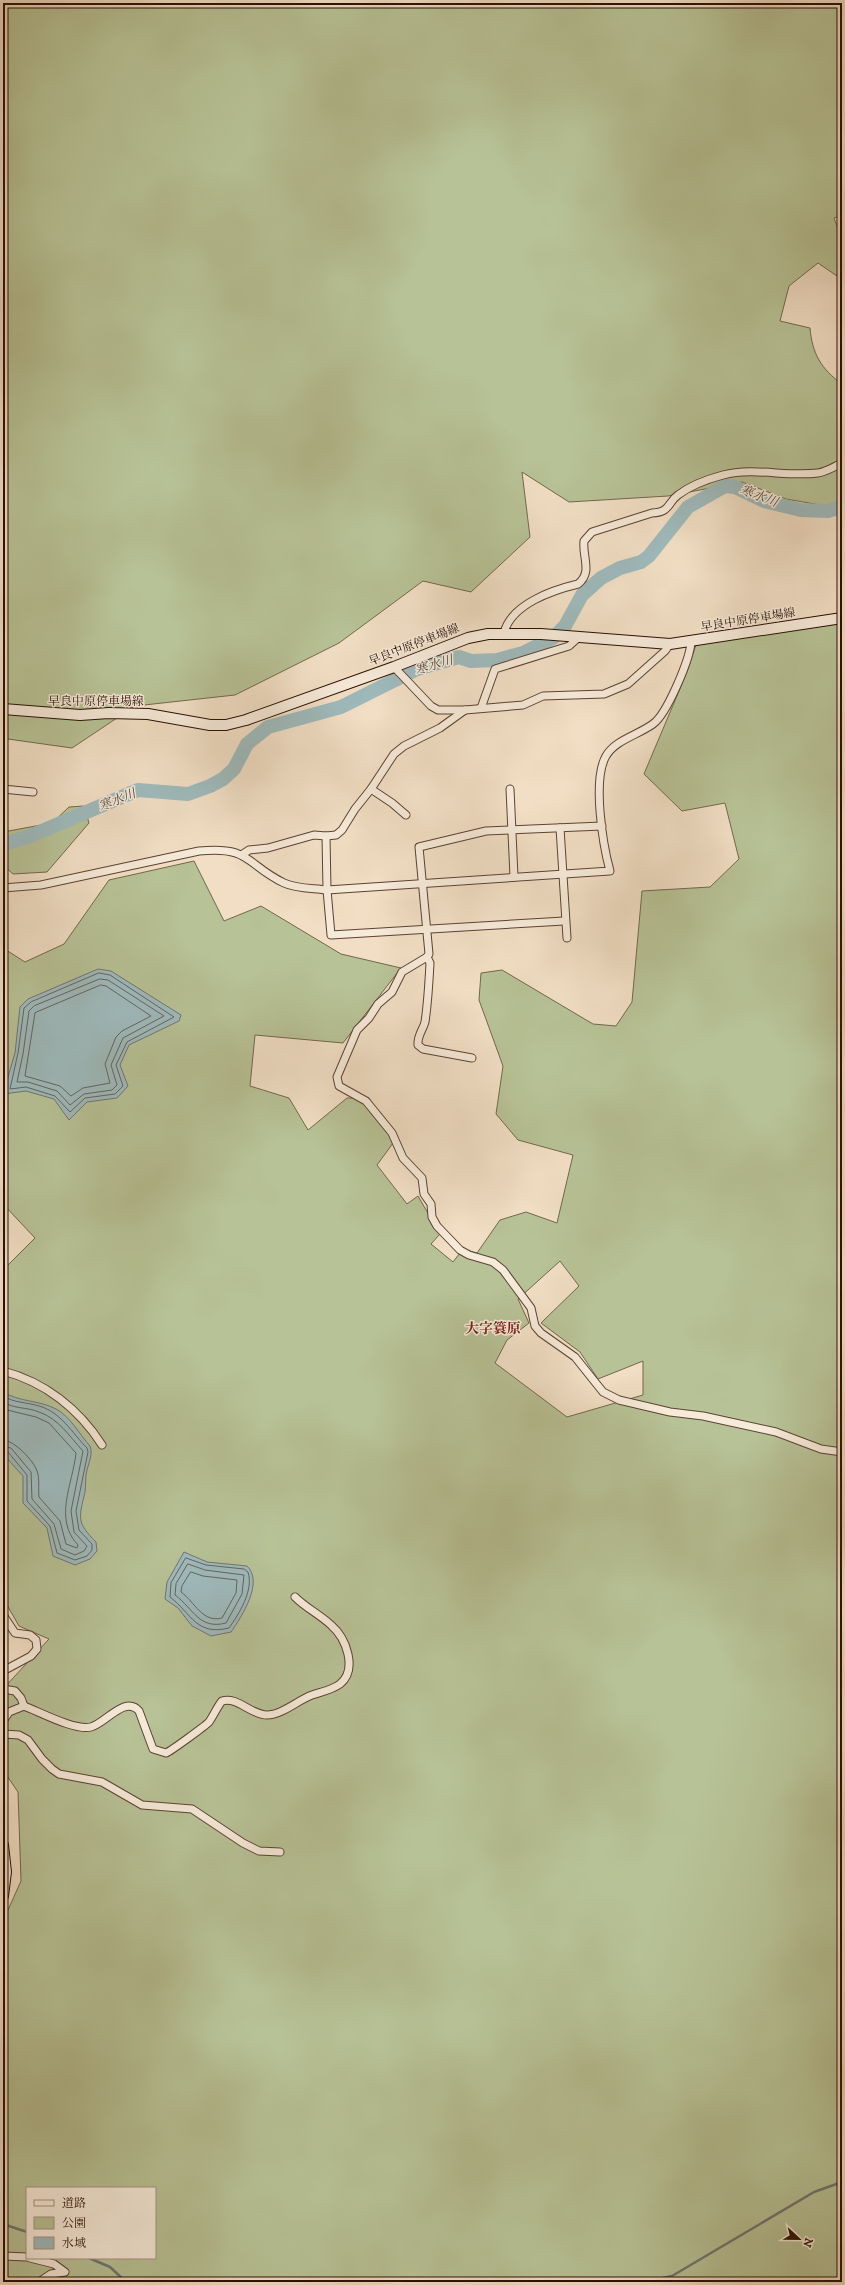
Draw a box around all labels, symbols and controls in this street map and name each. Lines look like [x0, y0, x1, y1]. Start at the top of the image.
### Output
water label: 寒水川 [738, 482, 782, 511]
street label: 早良中原停車場線 [699, 605, 797, 635]
street label: 早良中原停車場線 [366, 621, 462, 669]
water label: 寒水川 [413, 651, 457, 678]
street label: 早良中原停車場線 [48, 694, 144, 709]
water label: 寒水川 [96, 785, 140, 815]
district label: 大字簑原 [465, 1320, 521, 1338]
legend [26, 2187, 156, 2259]
text: 道路 [62, 2196, 86, 2211]
text: 公園 [62, 2216, 86, 2231]
north arrow [779, 2219, 819, 2259]
text: 水域 [62, 2236, 86, 2251]
text: N [799, 2236, 816, 2249]

